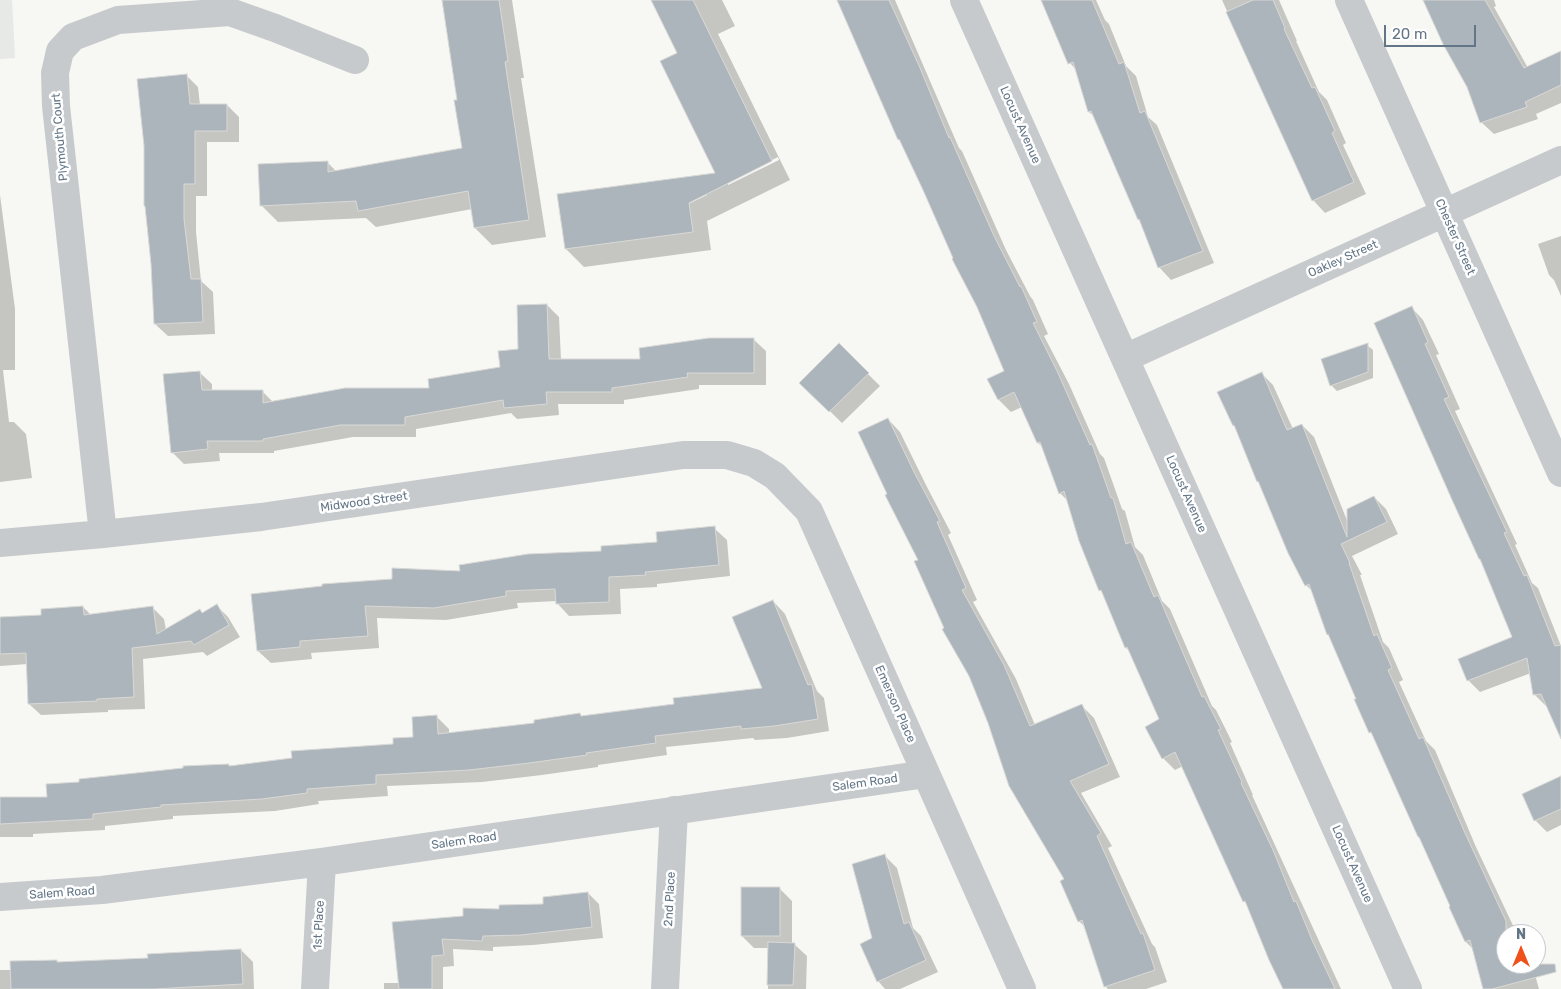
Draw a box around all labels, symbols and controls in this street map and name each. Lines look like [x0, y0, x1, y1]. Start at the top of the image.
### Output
scale bar [1386, 15, 1478, 47]
text: 20 m [1392, 25, 1427, 43]
street label: Locust Avenue [997, 84, 1043, 166]
street label: Plymouth Court [49, 92, 71, 182]
street label: Chester Street [1432, 197, 1478, 277]
street label: Oakley Street [1306, 237, 1380, 281]
street label: Locust Avenue [1163, 453, 1209, 535]
street label: Midwood Street [320, 489, 408, 515]
street label: Emerson Place [872, 663, 918, 745]
street label: Salem Road [831, 771, 899, 795]
street label: Locust Avenue [1329, 823, 1375, 905]
street label: Salem Road [430, 829, 498, 853]
street label: 2nd Place [661, 871, 679, 927]
street label: Salem Road [29, 884, 95, 902]
street label: 1st Place [311, 900, 327, 950]
north arrow [1496, 924, 1546, 974]
text: N [1516, 926, 1526, 943]

